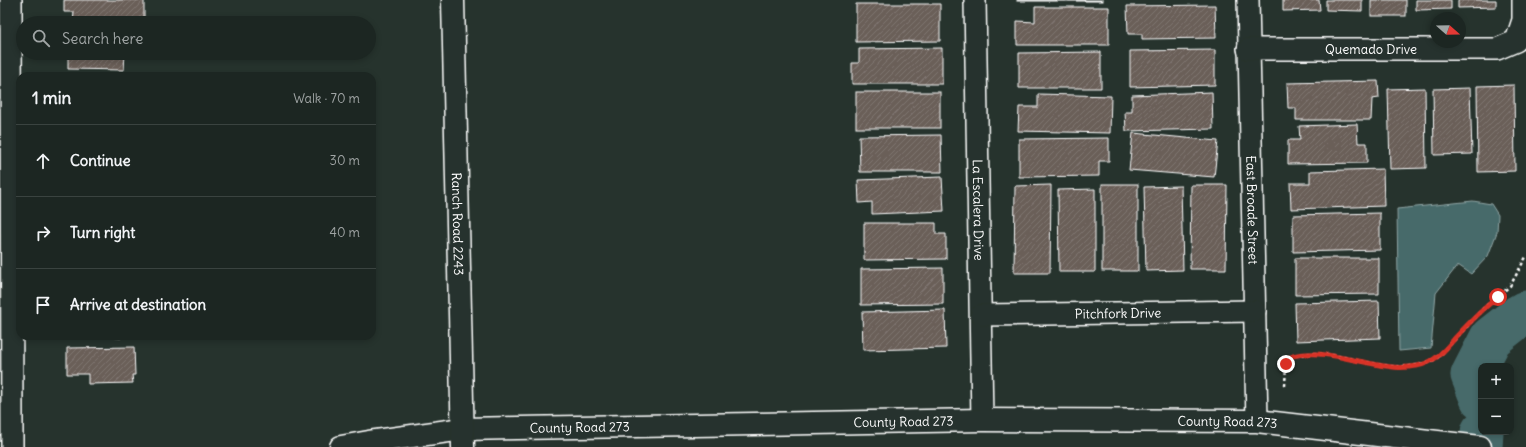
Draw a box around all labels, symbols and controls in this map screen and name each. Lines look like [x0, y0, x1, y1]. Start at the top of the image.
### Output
north arrow [1430, 12, 1466, 48]
search box [16, 16, 376, 60]
icon: search [30, 27, 52, 49]
text: Search here [62, 29, 143, 48]
street label: Quemado Drive [1325, 41, 1417, 58]
text: 1 min [32, 87, 71, 109]
text: Walk · 70 m [293, 90, 360, 107]
icon: ahead [32, 150, 54, 172]
text: Continue [70, 151, 131, 170]
text: 30 m [330, 152, 360, 169]
street label: East Broade Street [1242, 155, 1262, 265]
street label: La Escalera Drive [969, 159, 987, 261]
street label: Ranch Road 2243 [448, 172, 467, 276]
icon: right [32, 222, 54, 244]
text: Turn right [70, 223, 135, 242]
text: 40 m [329, 224, 360, 241]
route start [1489, 288, 1507, 306]
icon: arrive [32, 294, 54, 316]
text: Arrive at destination [70, 295, 206, 314]
street label: Pitchfork Drive [1075, 304, 1161, 323]
route end [1277, 355, 1295, 373]
map controls [1478, 363, 1514, 435]
button: + [1478, 363, 1514, 399]
button: − [1478, 399, 1514, 435]
street label: County Road 273 [853, 412, 954, 431]
street label: County Road 273 [1177, 413, 1278, 432]
street label: County Road 273 [529, 418, 630, 437]

